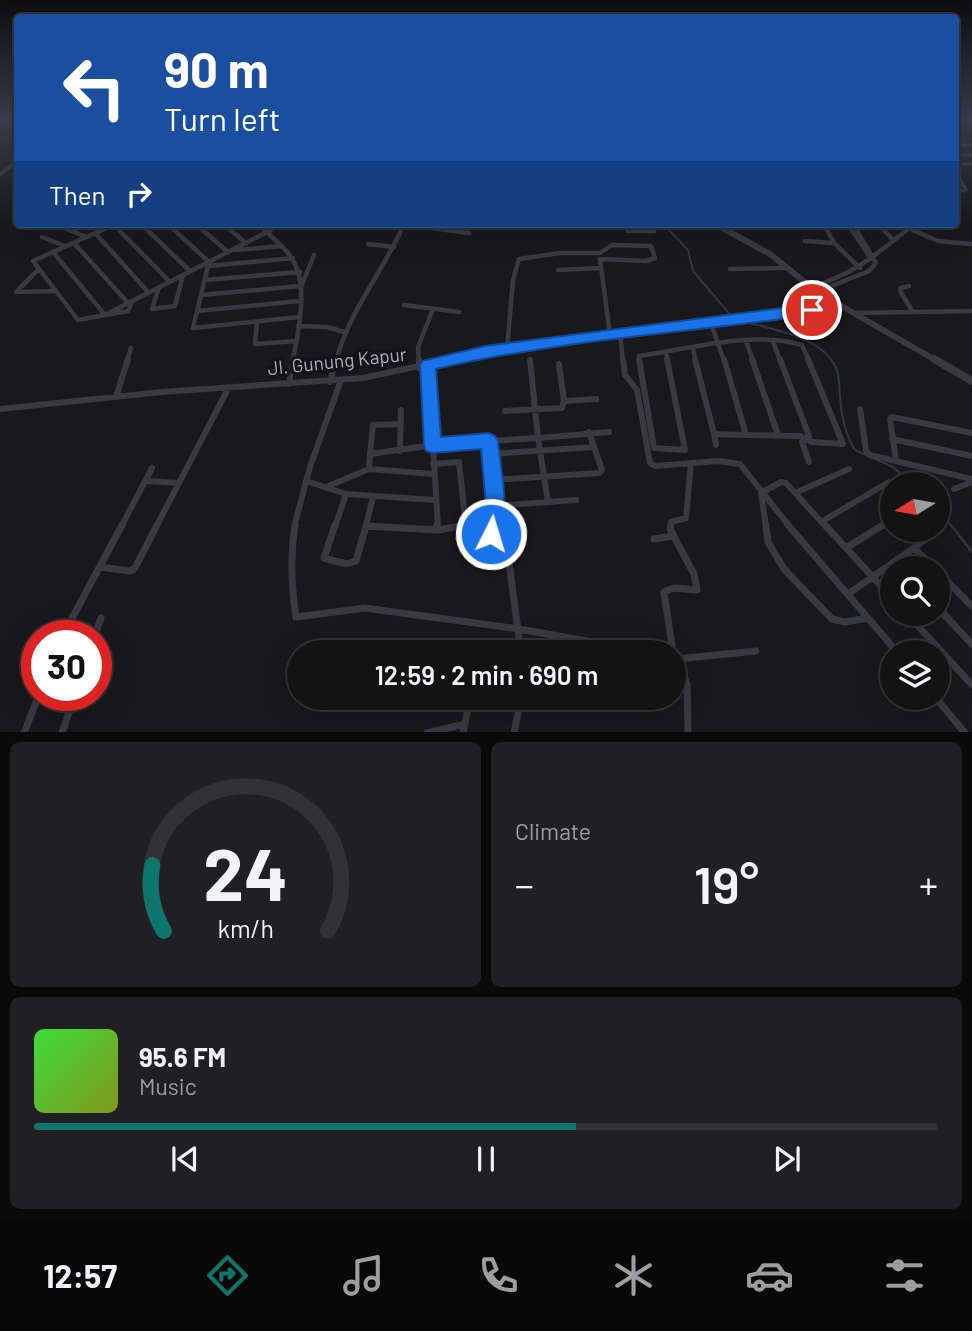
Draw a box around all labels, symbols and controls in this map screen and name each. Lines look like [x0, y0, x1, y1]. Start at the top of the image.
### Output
text: 90 m [164, 39, 269, 98]
icon: left [49, 42, 140, 133]
text: Turn left [164, 99, 281, 137]
icon: right [120, 175, 158, 213]
text: Then [49, 179, 106, 210]
pin [782, 280, 842, 340]
icon: arrive [793, 291, 831, 329]
street label: Jl. Gunung Kapur [266, 342, 408, 379]
north arrow [880, 472, 950, 542]
map controls [880, 472, 950, 710]
position arrow [454, 497, 528, 571]
button: search [880, 556, 950, 626]
speed limit sign: 30 [21, 620, 112, 711]
button: layers [880, 640, 950, 710]
text: 12:59 · 2 min · 690 m [375, 659, 598, 690]
text: Climate [515, 817, 591, 845]
text: 24 [203, 828, 288, 916]
text: 19° [694, 852, 759, 914]
text: − [515, 861, 534, 907]
text: + [919, 861, 938, 907]
text: km/h [217, 912, 274, 942]
text: 95.6 FM [139, 1041, 226, 1072]
text: Music [139, 1072, 197, 1100]
icon: previous [166, 1140, 204, 1178]
icon: pause [467, 1140, 505, 1178]
icon: next [768, 1140, 806, 1178]
icon: directions [203, 1251, 252, 1300]
icon: music [339, 1251, 388, 1300]
icon: phone [474, 1251, 523, 1300]
icon: climate [609, 1251, 658, 1300]
icon: car [745, 1251, 794, 1300]
icon: filters [880, 1251, 929, 1300]
text: 12:57 [43, 1256, 117, 1294]

